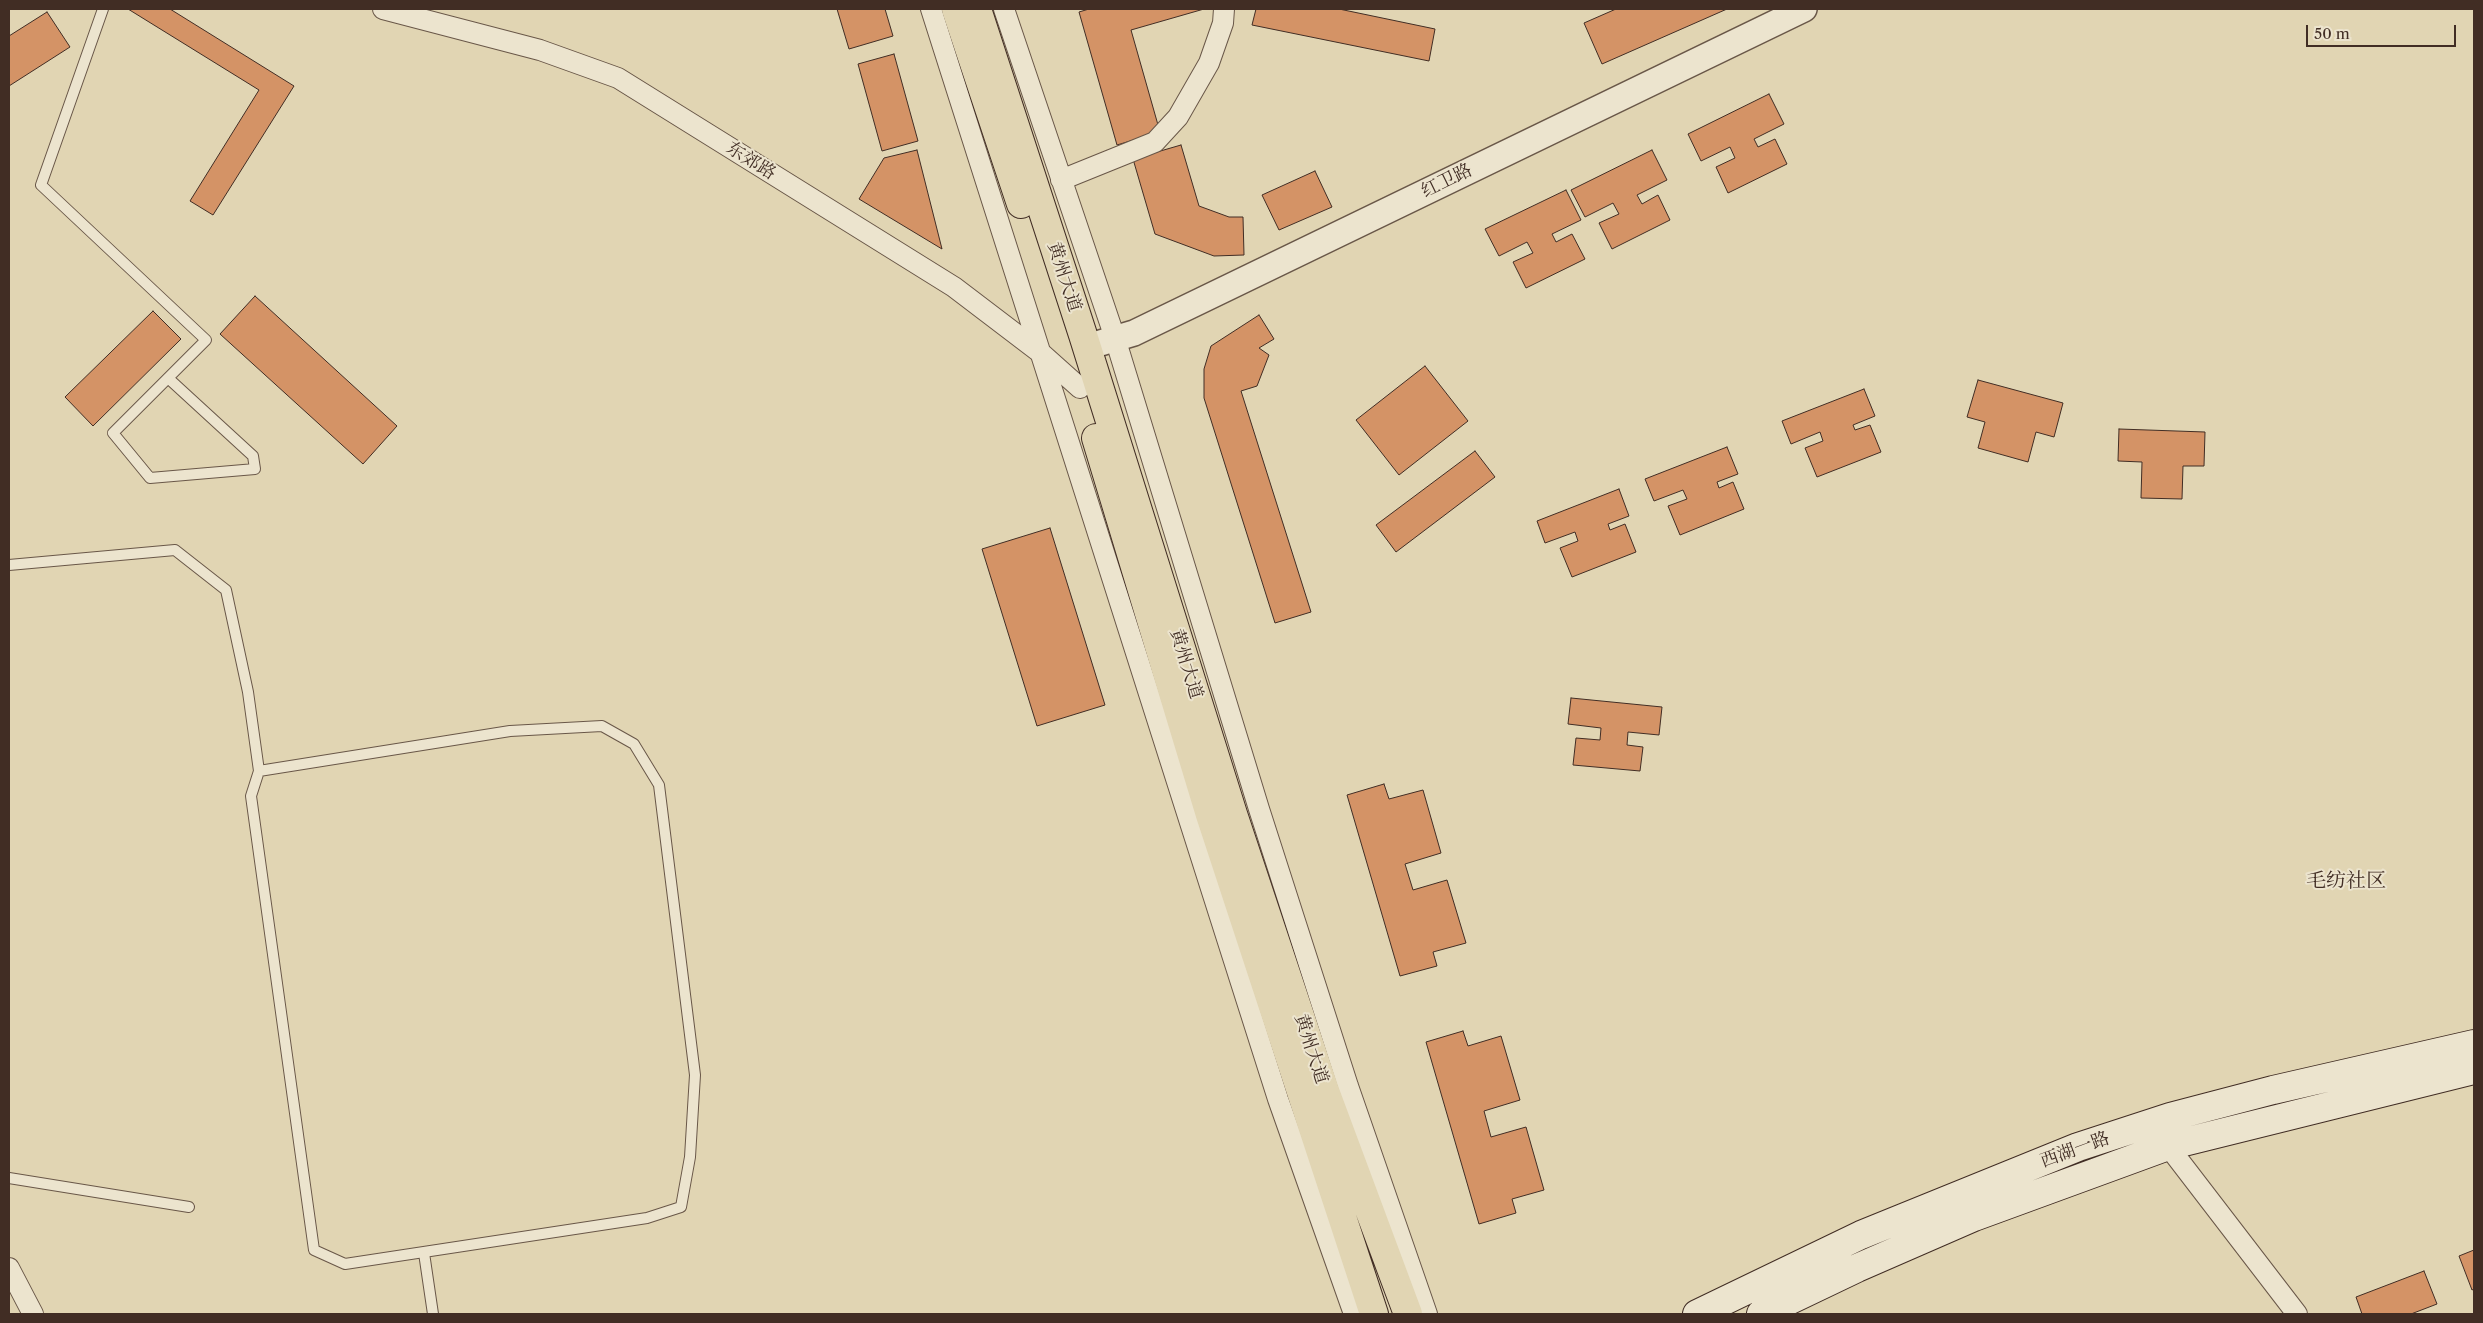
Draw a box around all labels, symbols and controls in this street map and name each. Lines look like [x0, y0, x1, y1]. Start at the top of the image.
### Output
scale bar [2308, 15, 2458, 47]
text: 50 m [2314, 24, 2350, 43]
street label: 东郊路 [722, 138, 780, 184]
street label: 红卫路 [1418, 159, 1476, 203]
street label: 黄州大道 [1043, 239, 1085, 315]
street label: 黄州大道 [1165, 626, 1207, 702]
district label: 毛纺社区 [2306, 869, 2386, 893]
street label: 黄州大道 [1290, 1011, 1332, 1087]
street label: 西湖一路 [2037, 1128, 2113, 1172]

